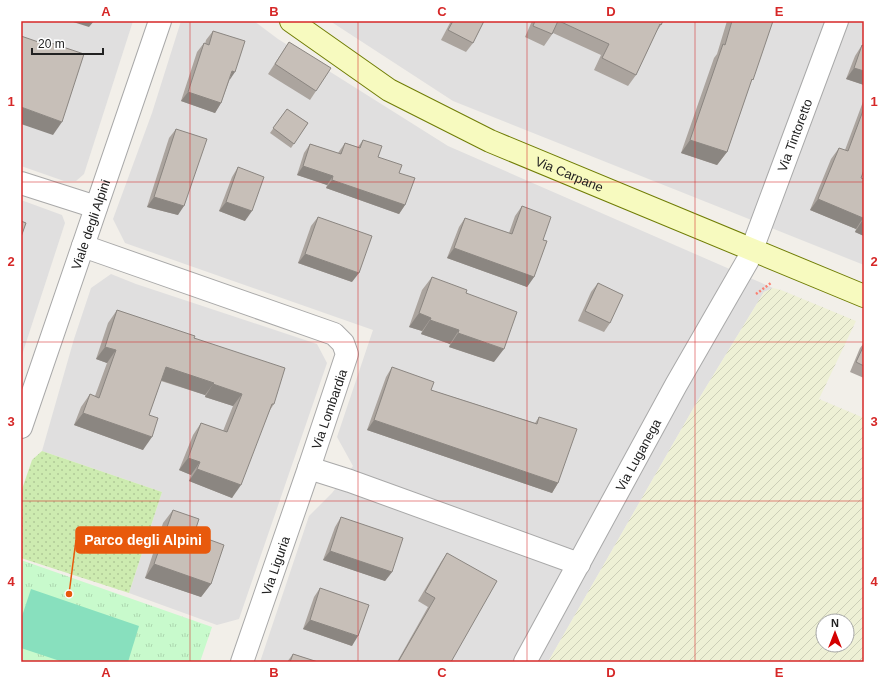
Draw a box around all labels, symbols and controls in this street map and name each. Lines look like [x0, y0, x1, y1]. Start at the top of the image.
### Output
text: A [101, 4, 111, 19]
text: B [269, 4, 279, 19]
text: C [437, 4, 447, 19]
text: D [606, 4, 616, 19]
text: E [775, 4, 784, 19]
scale bar [32, 30, 103, 56]
text: 20 m [38, 37, 65, 51]
text: 1 [7, 94, 15, 109]
text: 1 [870, 94, 878, 109]
street label: Via Tintoretto [775, 97, 815, 174]
street label: Via Carpane [533, 154, 605, 195]
street label: Viale degli Alpini [68, 177, 113, 272]
text: 2 [7, 254, 15, 269]
text: 2 [870, 254, 878, 269]
street label: Via Lombardia [309, 366, 350, 451]
text: 3 [7, 414, 15, 429]
text: 3 [870, 414, 878, 429]
street label: Via Luganega [613, 416, 665, 494]
callout: Parco degli Alpini [76, 527, 210, 553]
text: Parco degli Alpini [84, 532, 202, 548]
street label: Via Liguria [259, 534, 293, 597]
text: 4 [7, 574, 15, 589]
text: 4 [870, 574, 878, 589]
north arrow [815, 613, 855, 653]
text: N [831, 617, 839, 629]
text: A [101, 665, 111, 680]
text: B [269, 665, 279, 680]
text: C [437, 665, 447, 680]
text: D [606, 665, 616, 680]
text: E [775, 665, 784, 680]

